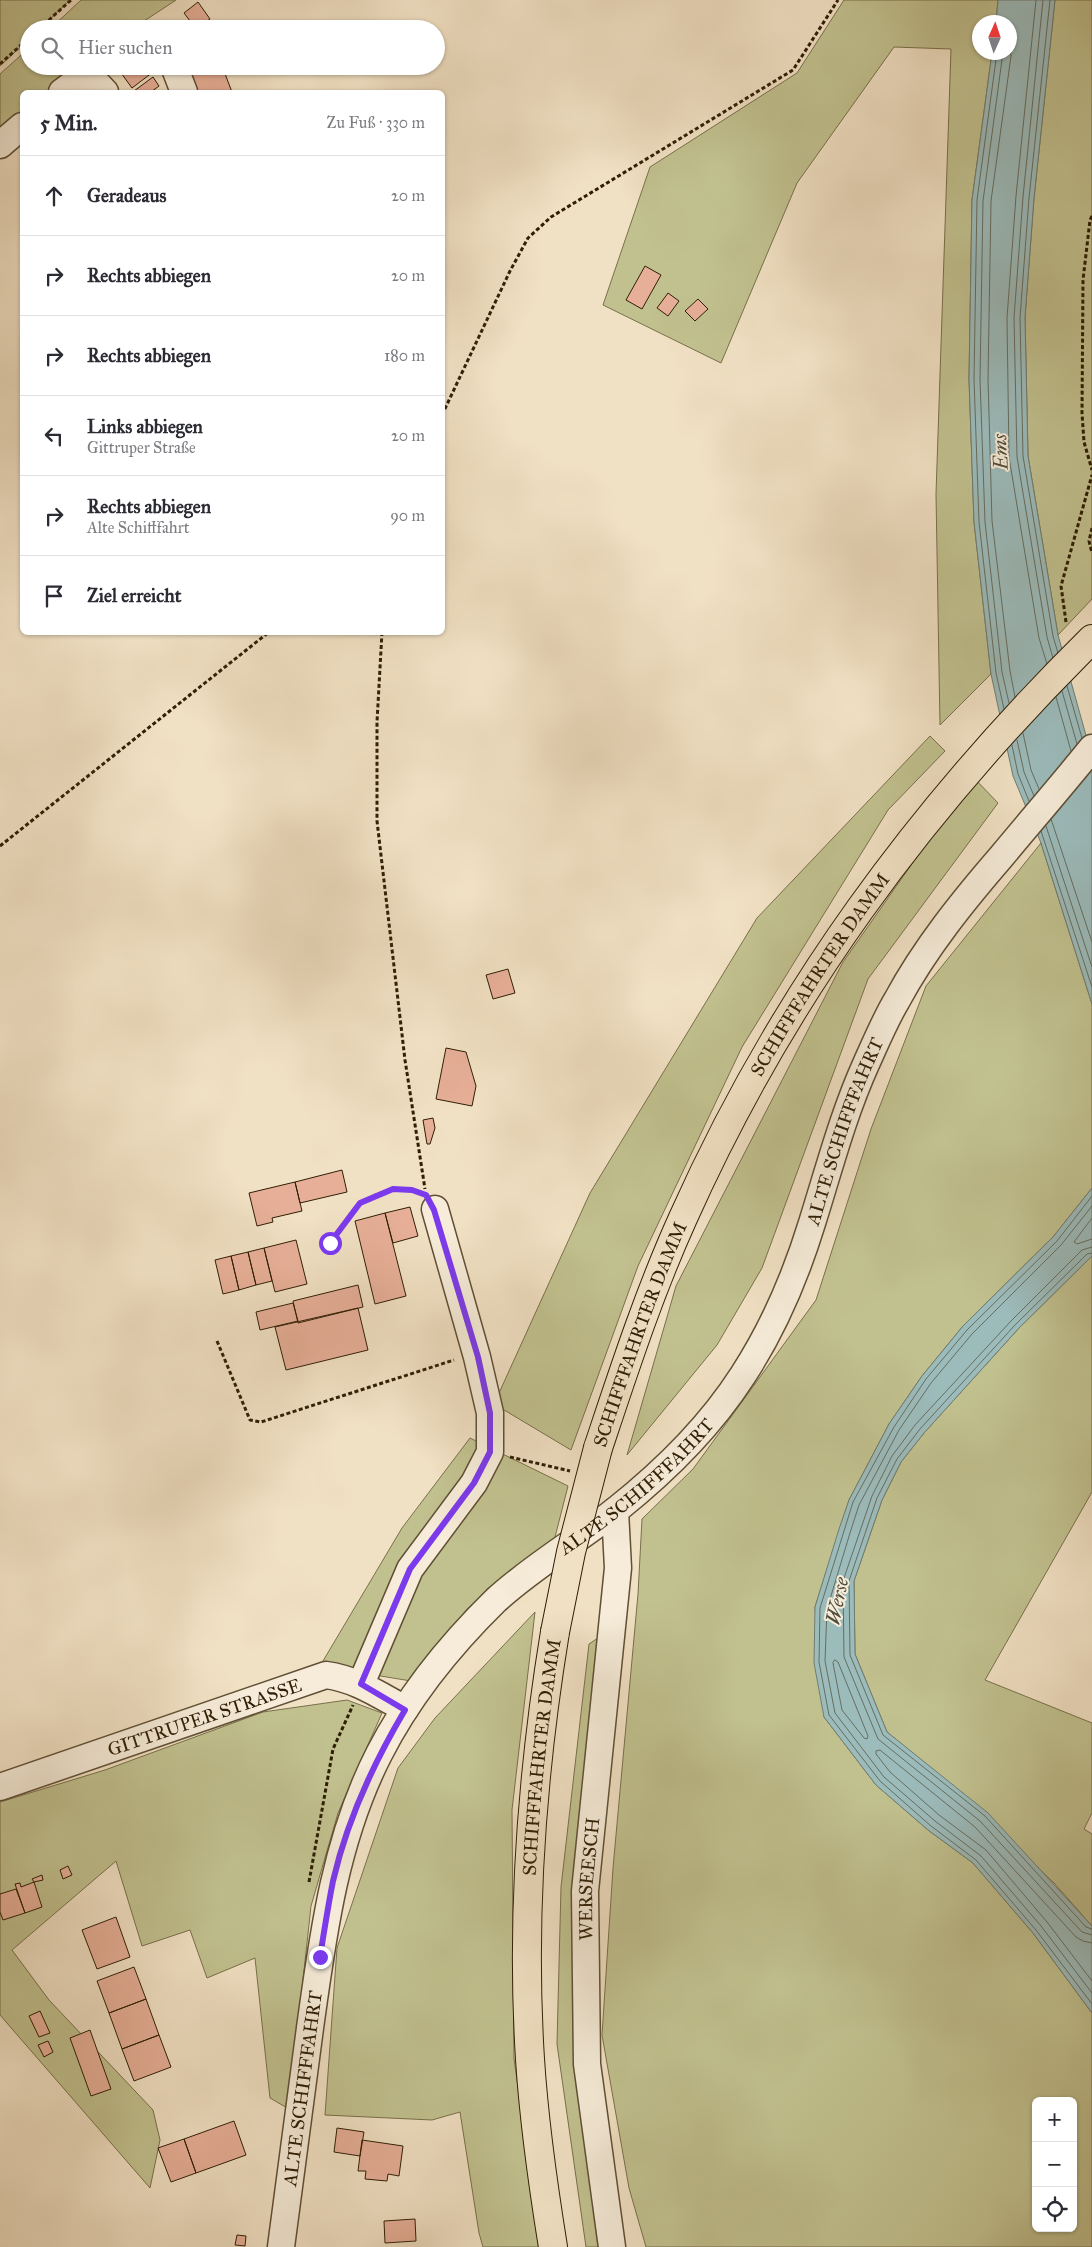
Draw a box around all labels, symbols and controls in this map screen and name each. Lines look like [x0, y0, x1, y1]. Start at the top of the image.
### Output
north arrow [972, 15, 1017, 60]
search box [20, 20, 445, 75]
icon: search [38, 34, 66, 62]
text: Hier suchen [78, 36, 172, 59]
text: 5 Min. [40, 110, 97, 136]
text: Zu Fuß · 330 m [327, 113, 425, 132]
icon: ahead [40, 182, 68, 210]
text: Geradeaus [87, 184, 166, 207]
text: 20 m [391, 186, 425, 205]
icon: right [40, 262, 68, 290]
text: Rechts abbiegen [87, 264, 211, 287]
text: 20 m [391, 266, 425, 285]
icon: right [40, 342, 68, 370]
text: Rechts abbiegen [87, 344, 211, 367]
text: 180 m [384, 346, 425, 365]
text: Links abbiegen [87, 415, 203, 438]
icon: left [40, 422, 68, 450]
text: 20 m [391, 426, 425, 445]
water label: Ems [987, 432, 1013, 472]
text: Gittruper Straße [87, 438, 196, 457]
text: Rechts abbiegen [87, 495, 211, 518]
icon: right [40, 502, 68, 530]
text: 90 m [390, 506, 425, 525]
text: Alte Schifffahrt [87, 518, 189, 537]
icon: arrive [40, 582, 68, 610]
text: Ziel erreicht [87, 584, 181, 607]
street label: SCHIFFFAHRTER DAMM [745, 869, 894, 1080]
street label: ALTE SCHIFFFAHRT [801, 1034, 888, 1229]
street label: SCHIFFFAHRTER DAMM [588, 1218, 692, 1450]
route start [319, 1232, 342, 1255]
street label: ALTE SCHIFFFAHRT [554, 1414, 719, 1560]
water label: Werse [821, 1575, 853, 1627]
street label: SCHIFFFAHRTER DAMM [518, 1637, 566, 1876]
street label: GITTRUPER STRASSE [104, 1673, 305, 1761]
street label: WERSEESCH [574, 1816, 604, 1941]
route end [309, 1946, 332, 1969]
street label: ALTE SCHIFFFAHRT [278, 1989, 327, 2189]
map controls [1032, 2097, 1077, 2232]
button: + [1032, 2097, 1077, 2142]
button: − [1032, 2142, 1077, 2187]
button: locate [1032, 2187, 1077, 2232]

